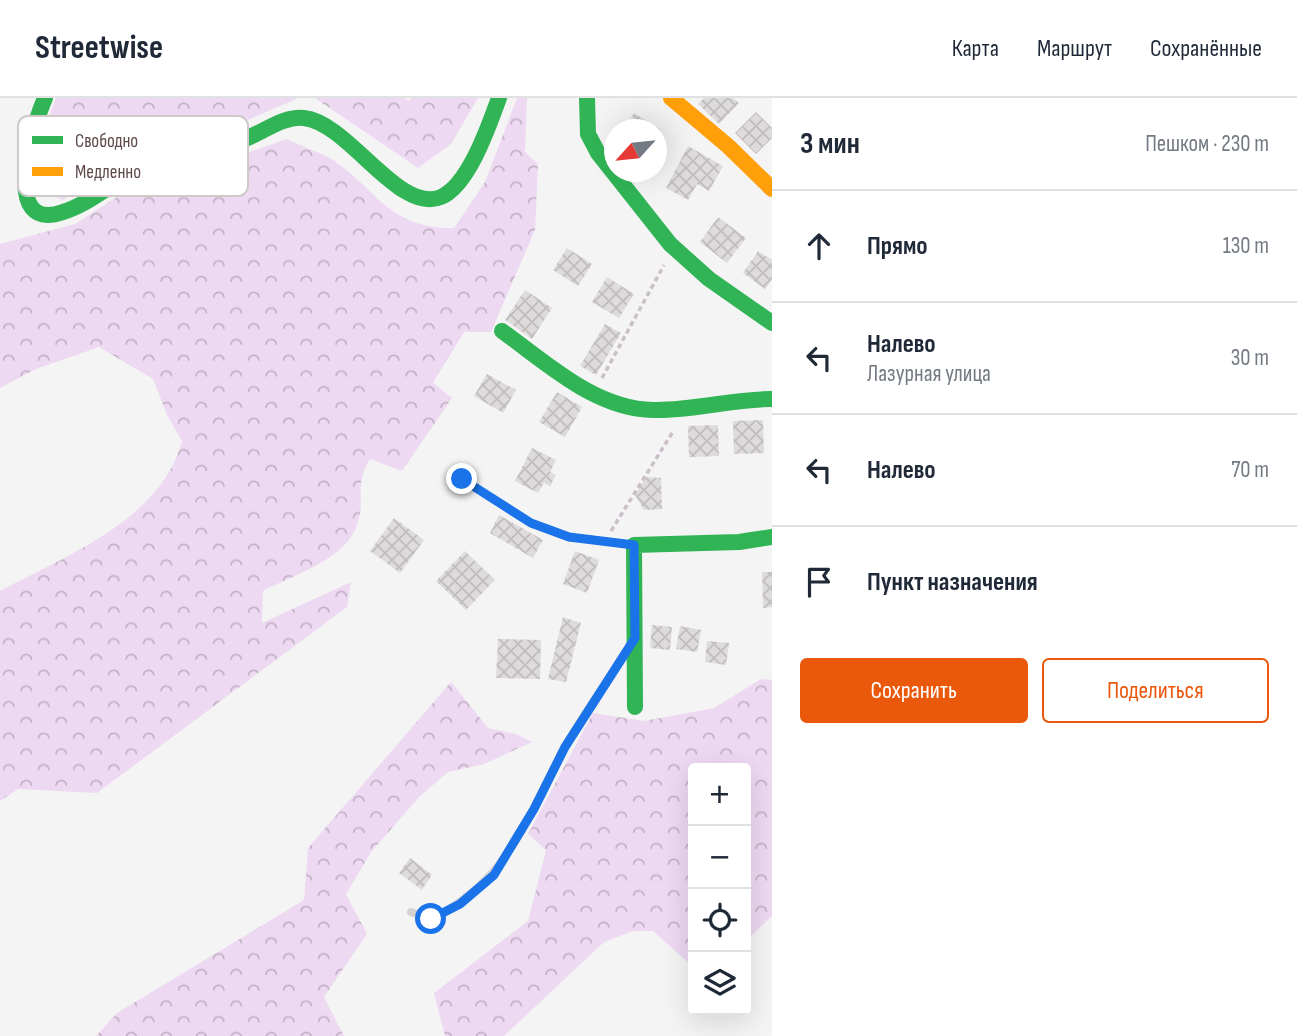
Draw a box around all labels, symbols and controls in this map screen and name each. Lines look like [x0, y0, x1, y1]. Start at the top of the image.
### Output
text: Streetwise [35, 28, 163, 68]
text: Карта [952, 34, 999, 63]
text: Маршрут [1037, 34, 1112, 63]
text: Сохранённые [1150, 34, 1262, 63]
legend [18, 116, 248, 196]
north arrow [604, 119, 667, 182]
text: 3 мин [800, 126, 860, 162]
text: Свободно [75, 130, 138, 153]
text: Пешком · 230 m [1145, 130, 1269, 158]
text: Медленно [75, 161, 141, 184]
icon: ahead [800, 227, 838, 265]
text: Прямо [867, 231, 928, 262]
text: 130 m [1223, 232, 1269, 260]
text: Налево [867, 329, 936, 360]
icon: left [800, 339, 838, 377]
text: 30 m [1231, 344, 1269, 372]
text: Лазурная улица [867, 360, 991, 388]
icon: left [800, 451, 838, 489]
text: Налево [867, 455, 936, 486]
text: 70 m [1231, 456, 1269, 484]
route end [446, 463, 477, 494]
icon: arrive [800, 563, 838, 601]
text: Пункт назначения [867, 567, 1038, 598]
button: Сохранить [800, 658, 1028, 723]
button: Поделиться [1042, 658, 1269, 723]
map controls [688, 763, 751, 1015]
button: + [688, 763, 751, 826]
button: − [688, 826, 751, 889]
button: locate [688, 889, 751, 952]
route start [415, 903, 446, 934]
button: layers [688, 952, 751, 1015]

